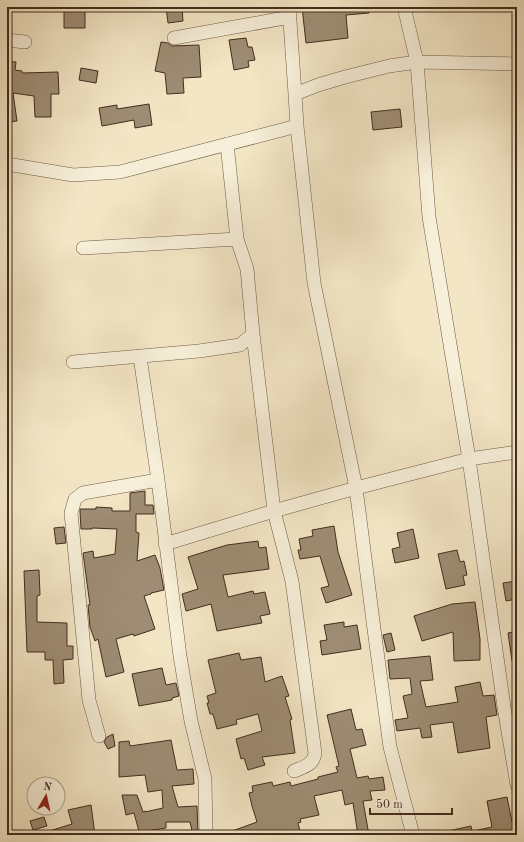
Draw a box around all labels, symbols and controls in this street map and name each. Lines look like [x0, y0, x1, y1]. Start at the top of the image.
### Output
north arrow [26, 776, 66, 816]
text: N [42, 782, 53, 794]
scale bar [370, 790, 452, 816]
text: 50 m [376, 798, 403, 811]

